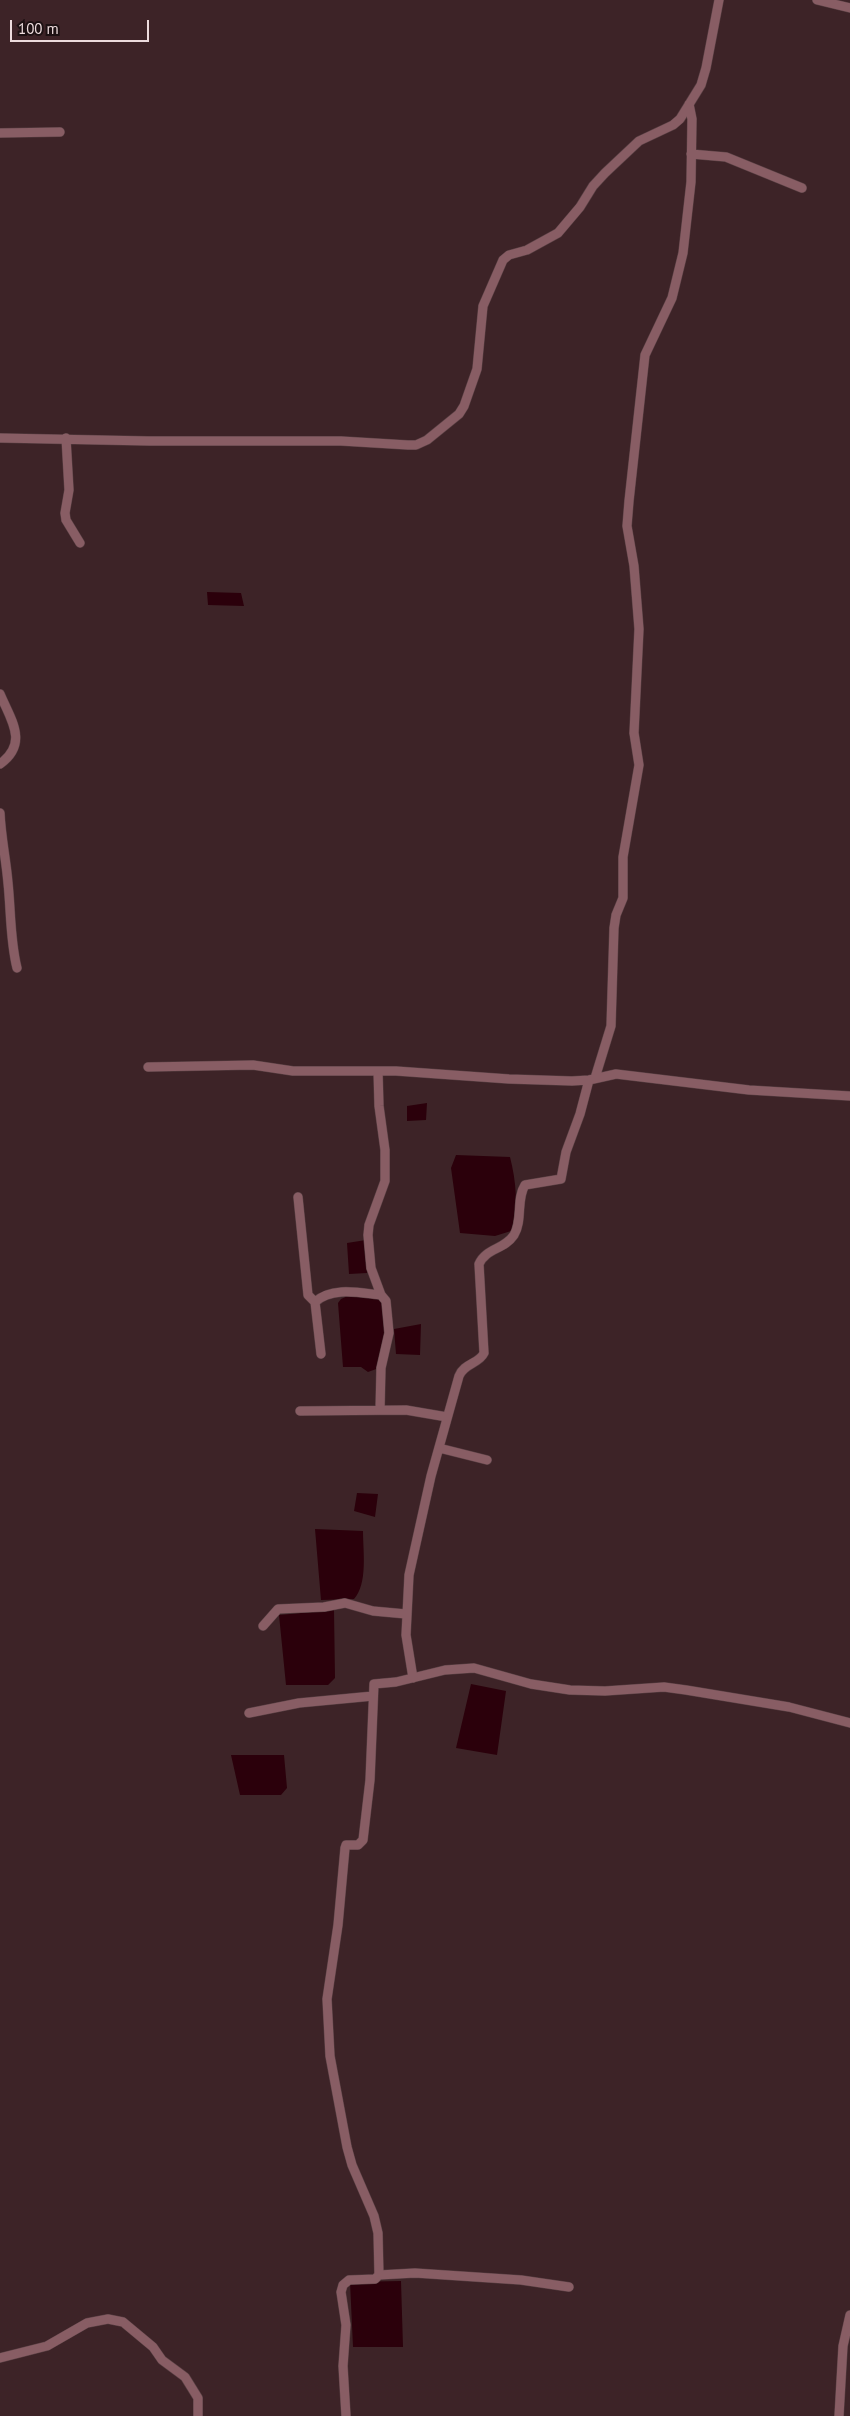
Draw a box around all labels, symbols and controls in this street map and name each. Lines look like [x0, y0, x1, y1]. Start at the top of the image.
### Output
scale bar [12, 10, 151, 42]
text: 100 m [18, 19, 59, 38]

